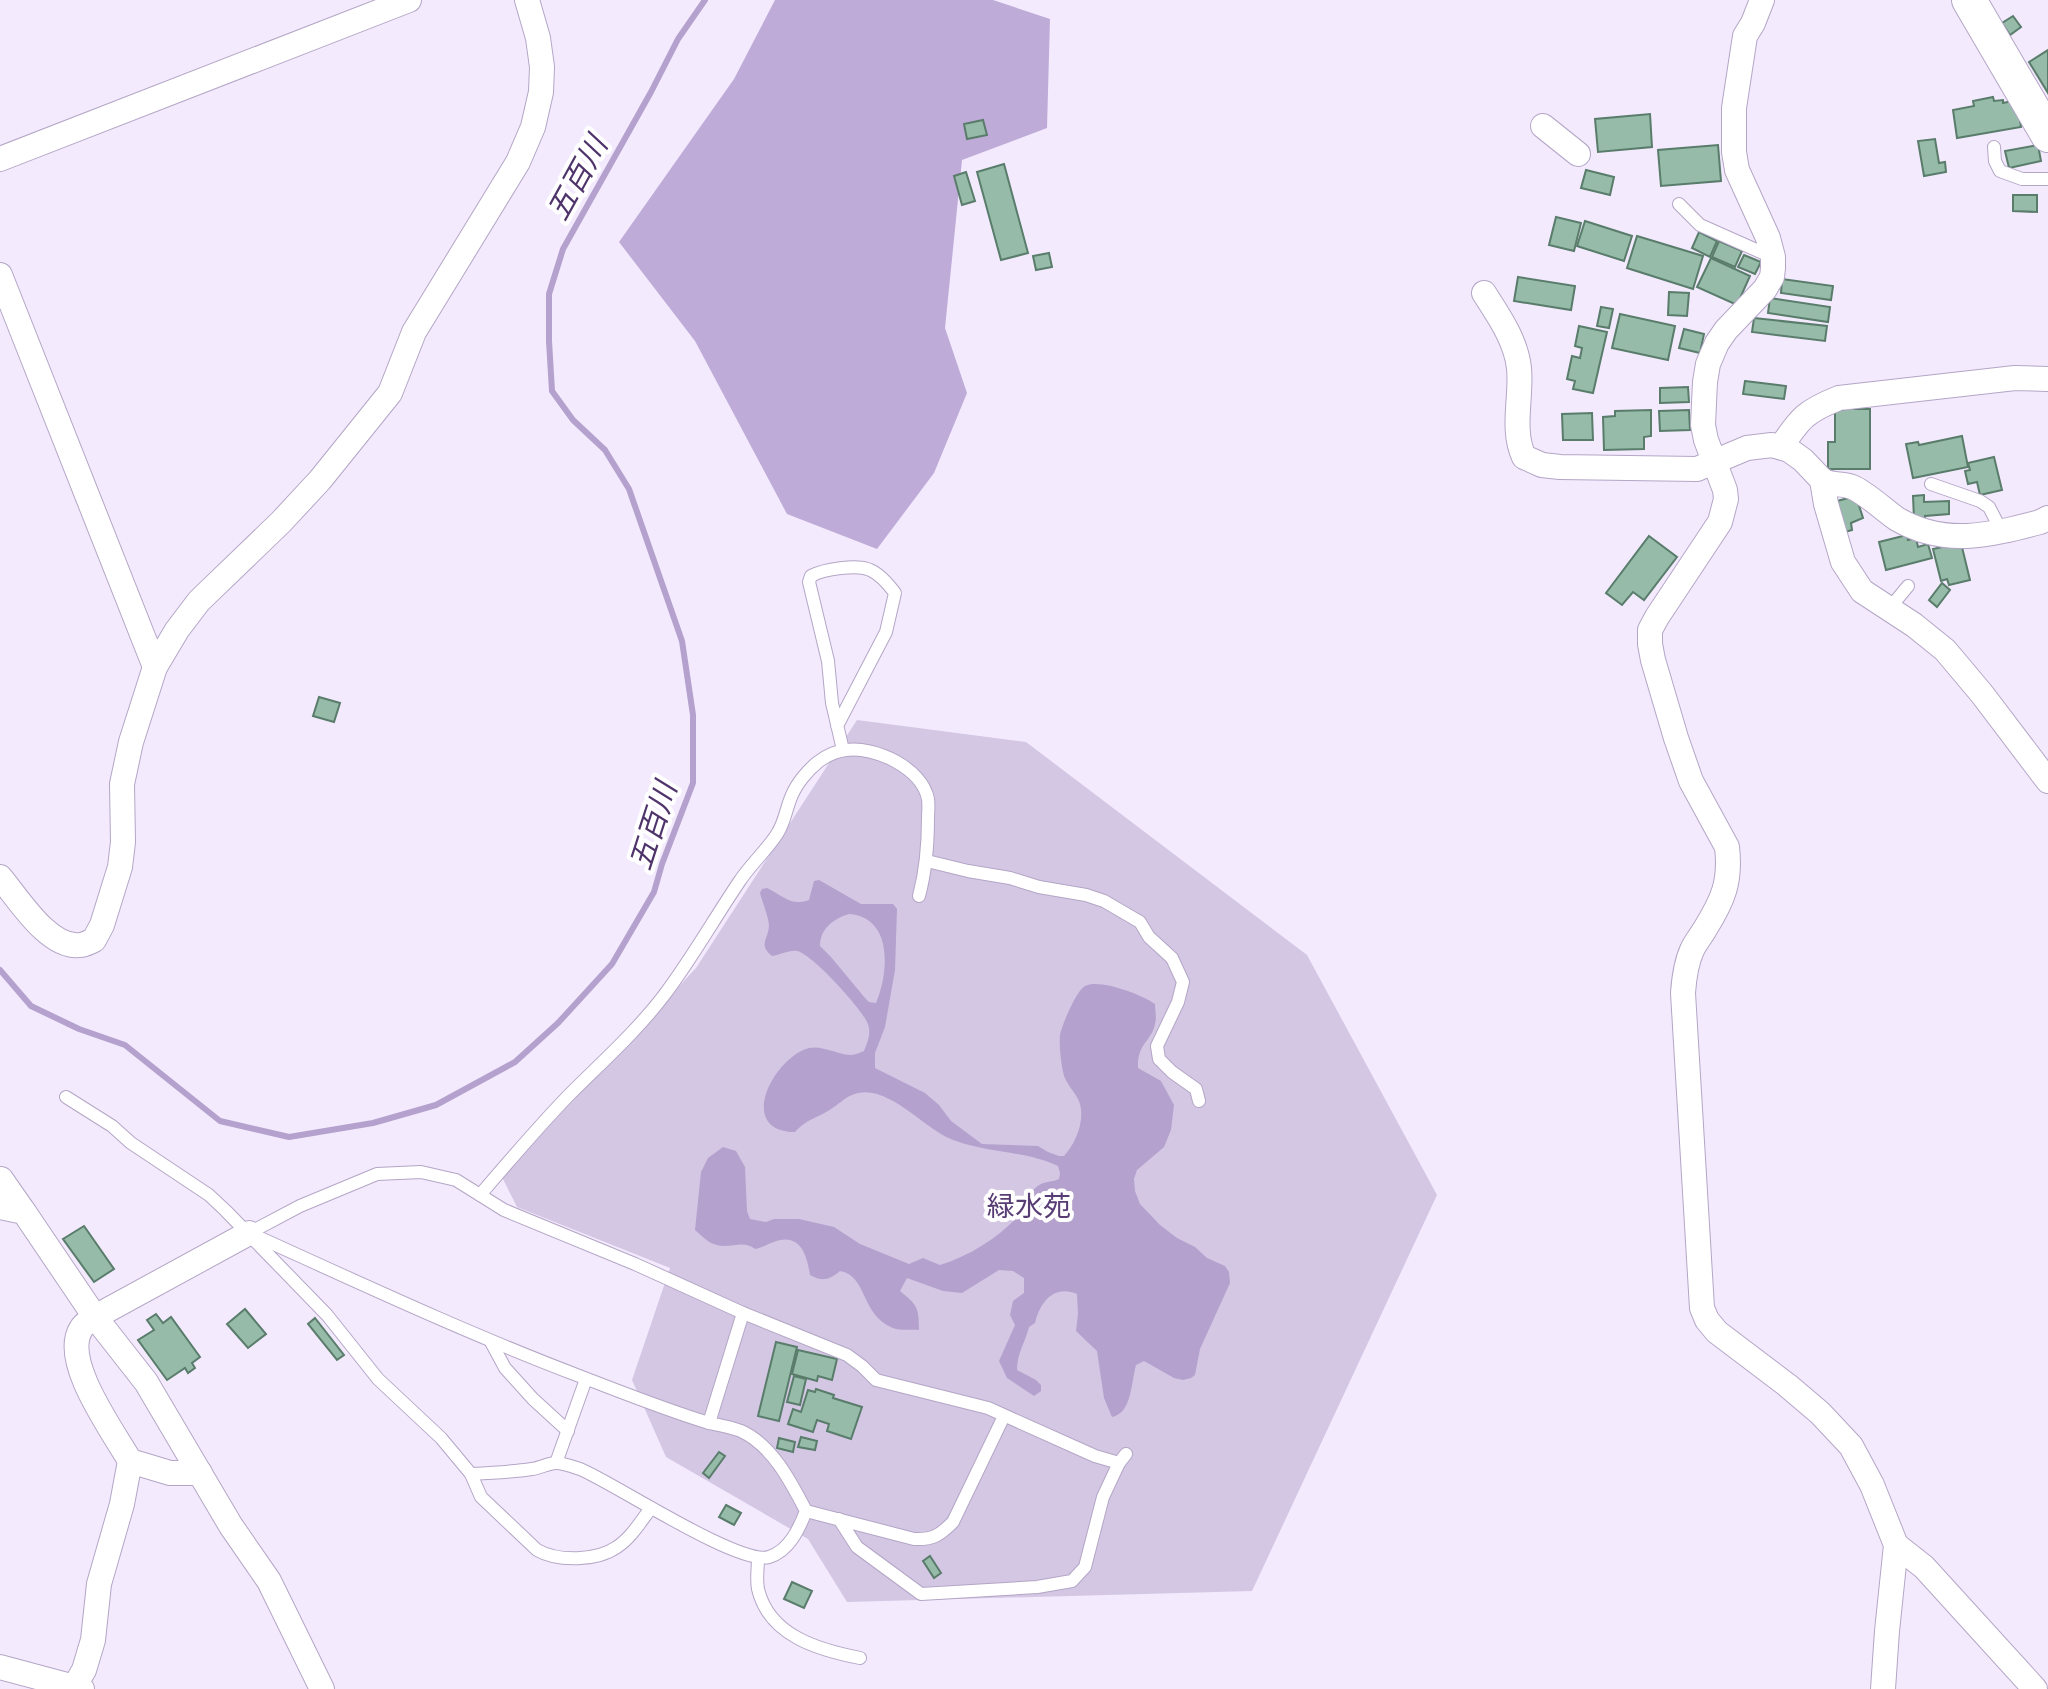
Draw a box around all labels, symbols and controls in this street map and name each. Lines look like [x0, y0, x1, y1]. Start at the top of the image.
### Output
water label: 五百川 [539, 127, 616, 226]
water label: 五百川 [621, 775, 685, 875]
park label: 緑水苑 [987, 1189, 1071, 1223]

